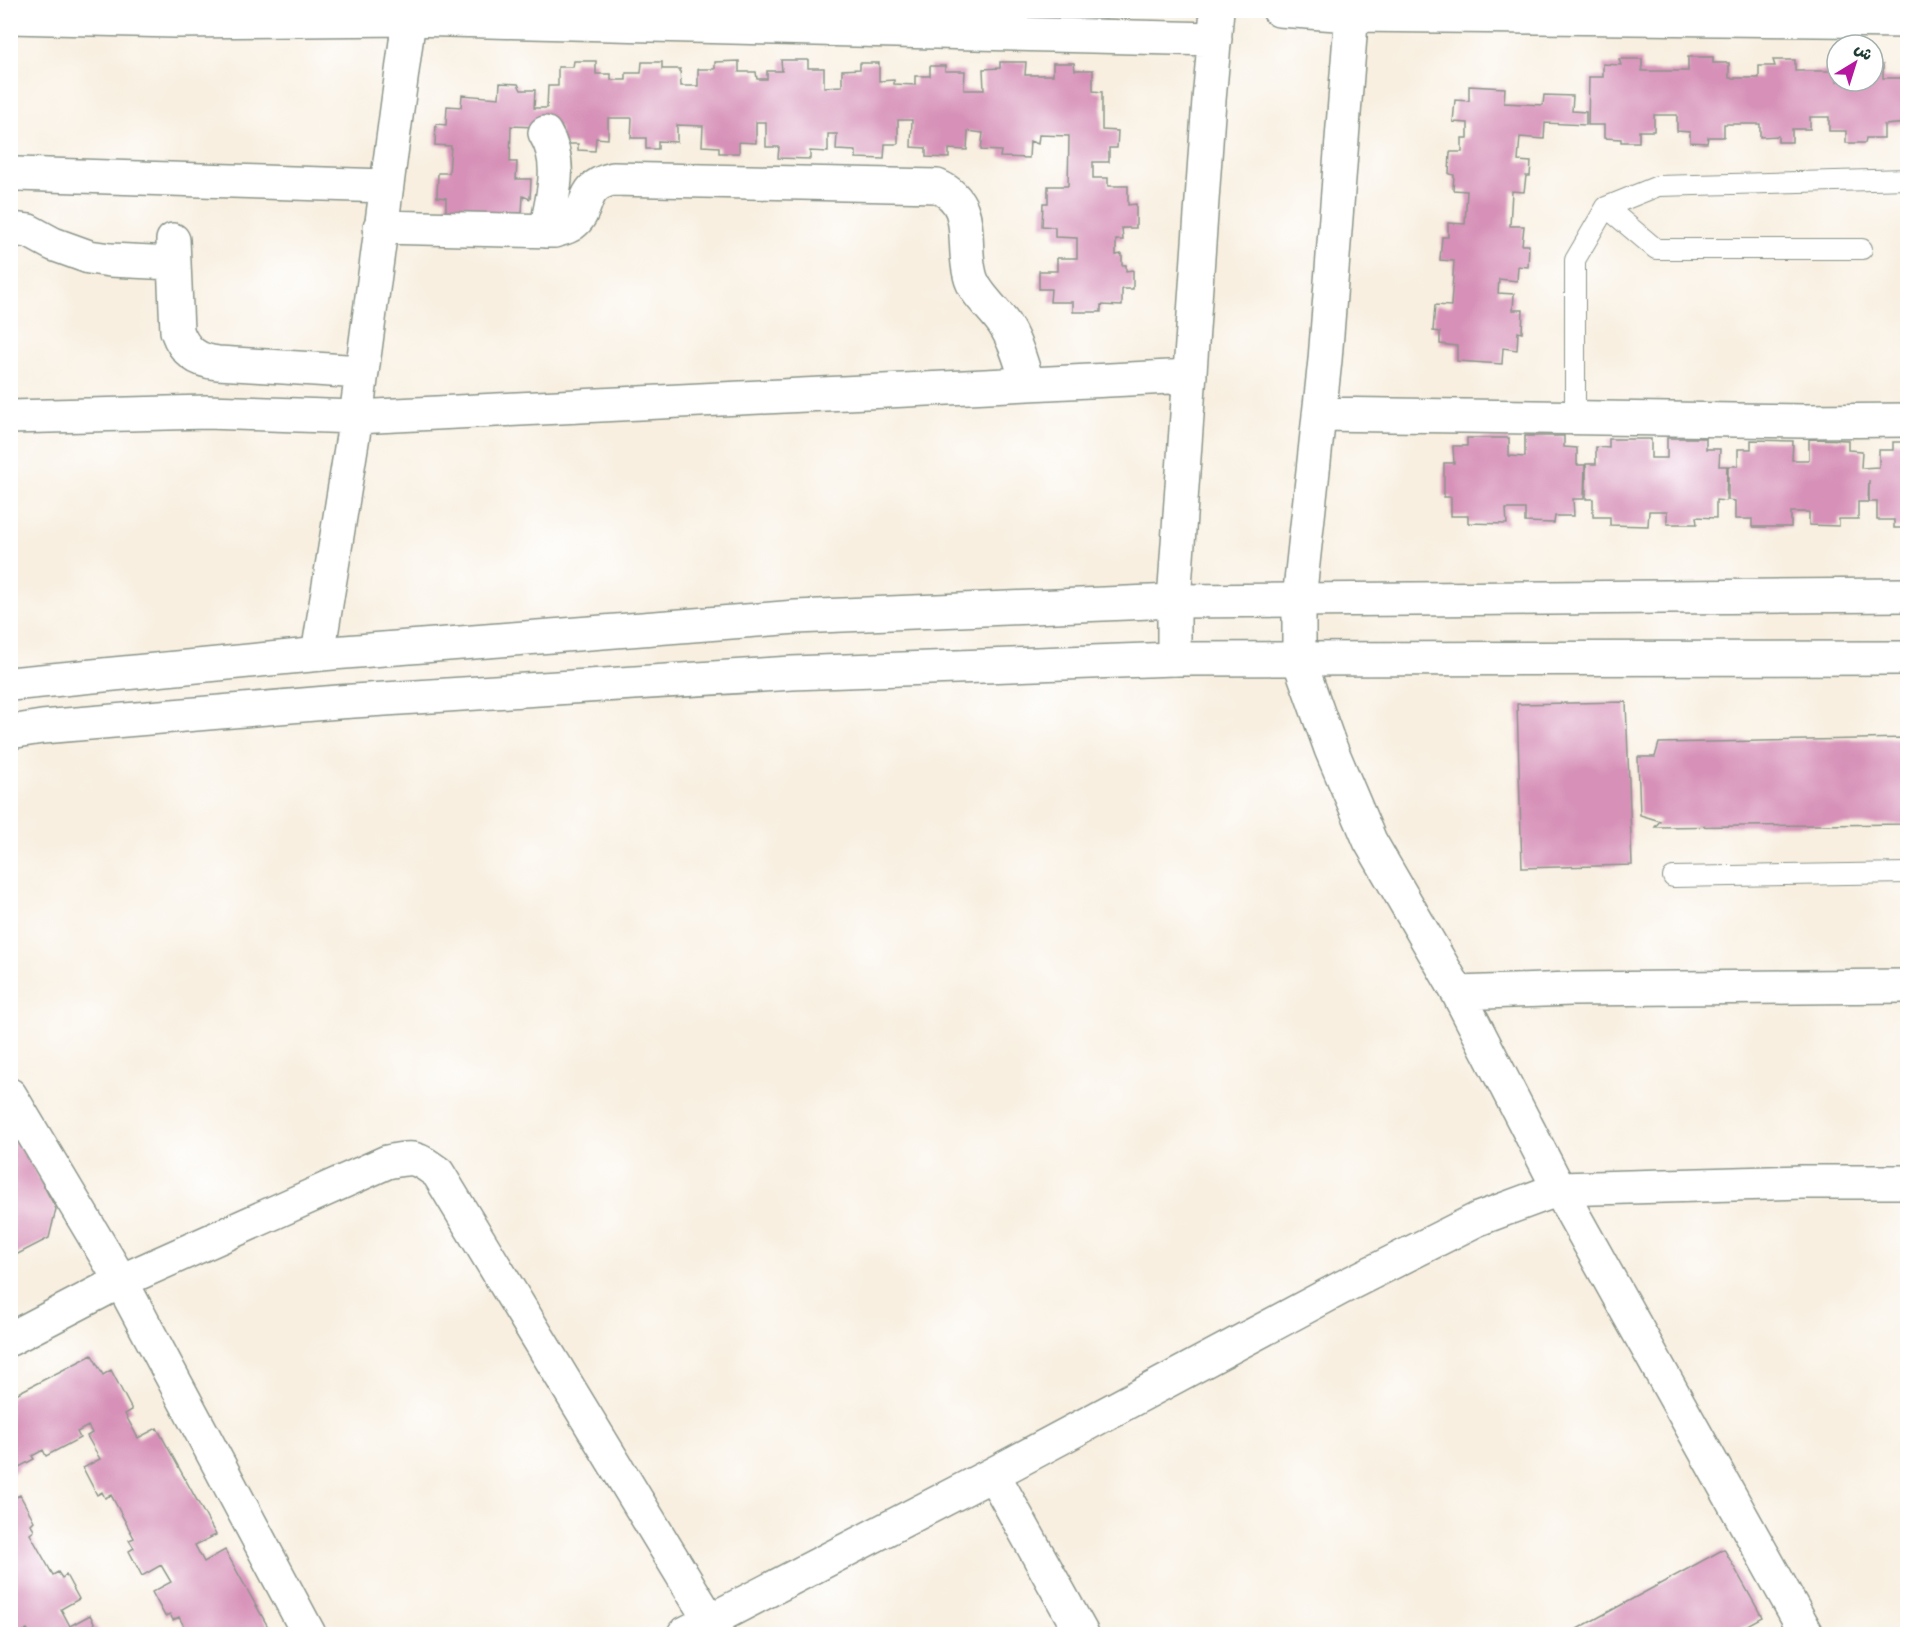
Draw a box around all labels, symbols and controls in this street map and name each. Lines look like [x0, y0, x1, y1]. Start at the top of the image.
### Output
north arrow [1825, 33, 1885, 93]
text: ش [1851, 38, 1877, 65]

